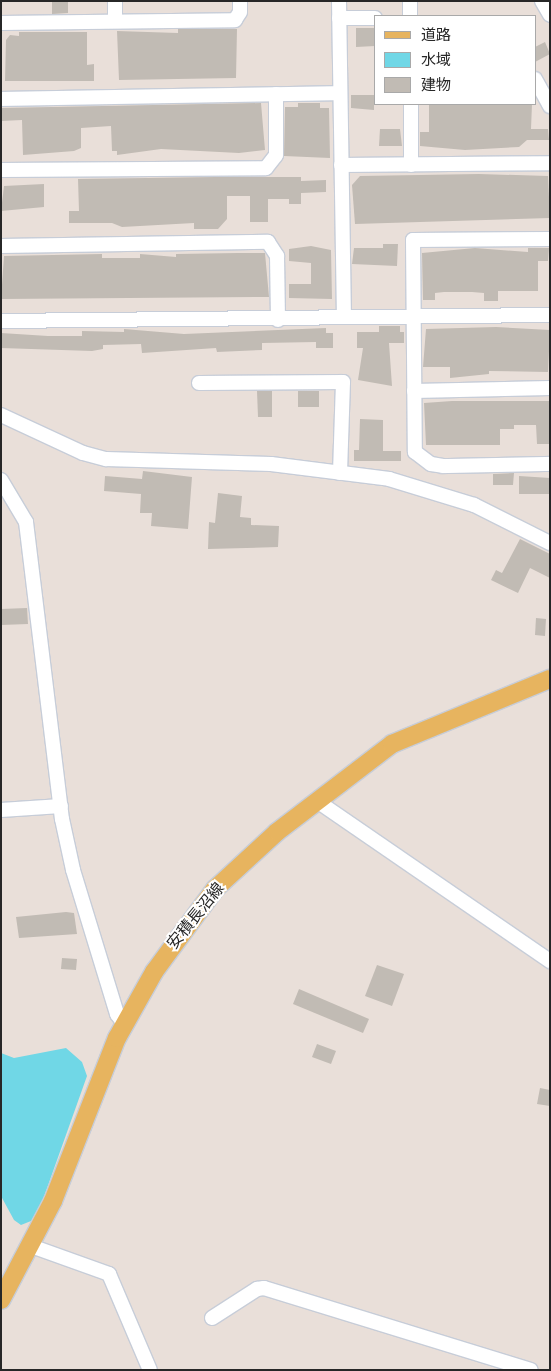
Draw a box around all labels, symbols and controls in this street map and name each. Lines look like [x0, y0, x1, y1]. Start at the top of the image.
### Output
legend [374, 15, 536, 105]
text: 道路 [421, 24, 451, 45]
text: 水域 [421, 49, 451, 70]
text: 建物 [421, 74, 451, 95]
street label: 安積長沼線 [163, 879, 229, 953]

